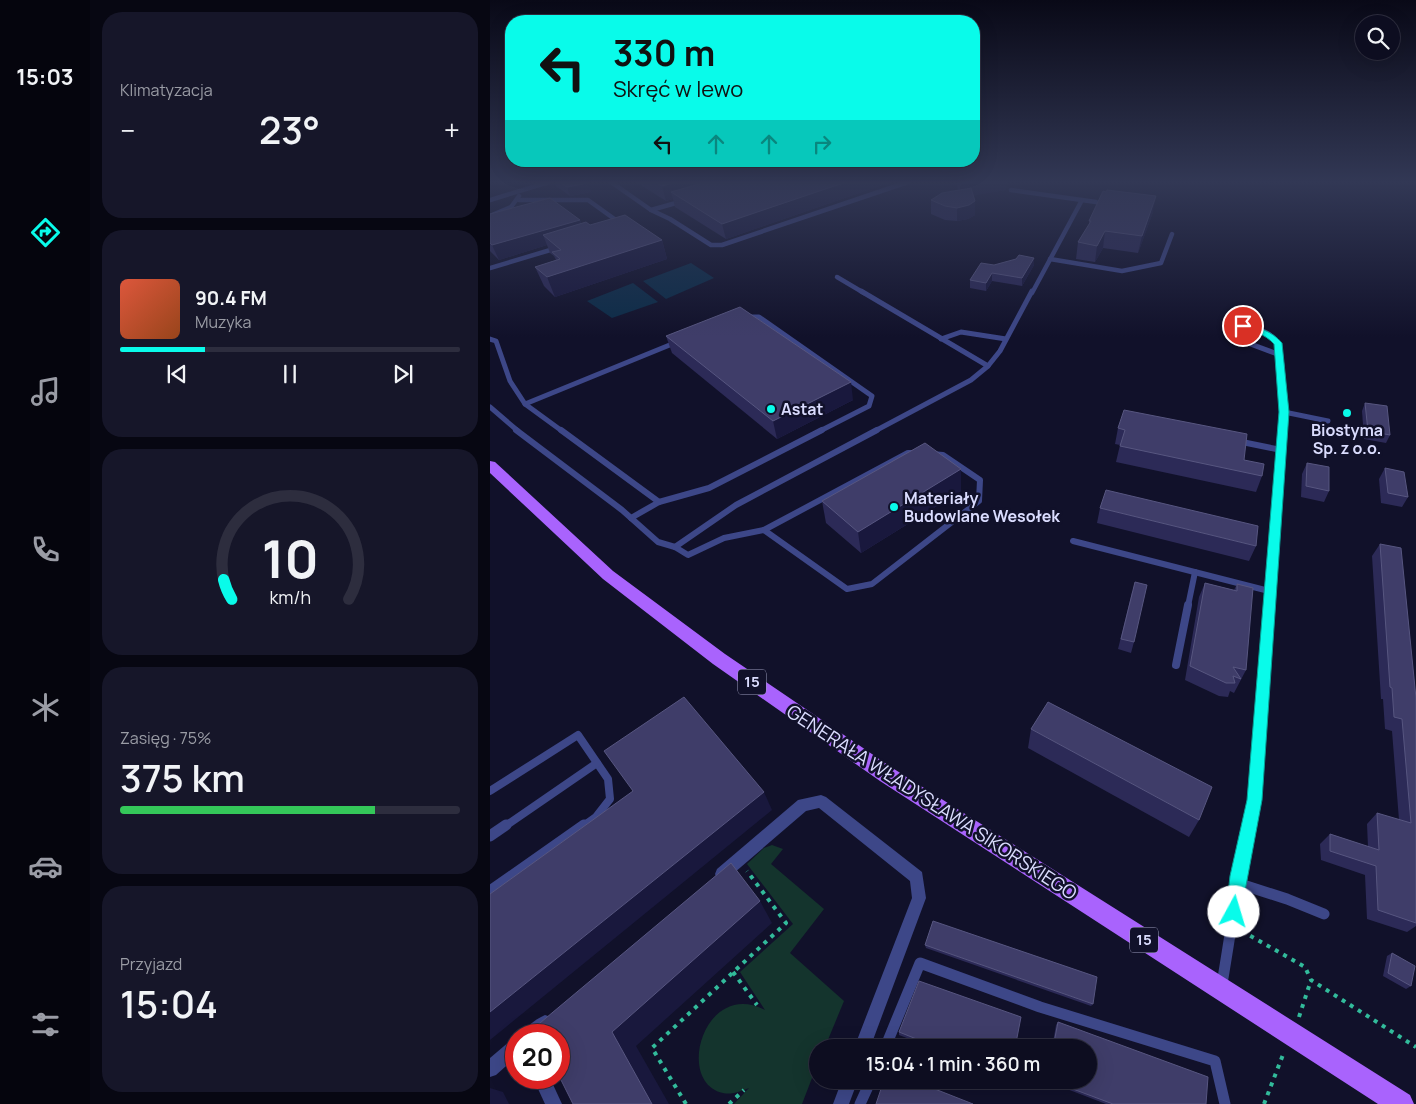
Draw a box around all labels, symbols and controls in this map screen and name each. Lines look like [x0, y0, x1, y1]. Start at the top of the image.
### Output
map controls [1355, 15, 1400, 60]
button: search [1355, 15, 1400, 60]
text: 330 m [613, 29, 715, 77]
icon: left [530, 35, 595, 100]
text: 15:03 [16, 62, 74, 92]
text: Skręć w lewo [613, 74, 743, 104]
text: Klimatyzacja [120, 79, 213, 101]
text: 23° [259, 103, 320, 155]
text: − [120, 111, 135, 149]
text: + [444, 111, 460, 149]
icon: left [649, 130, 677, 158]
icon: ahead [702, 130, 730, 158]
icon: ahead [755, 130, 783, 158]
icon: right [808, 130, 836, 158]
icon: directions [28, 215, 63, 250]
text: 90.4 FM [195, 285, 267, 311]
pin [1222, 305, 1264, 347]
text: Muzyka [195, 311, 251, 333]
icon: arrive [1229, 312, 1257, 340]
icon: previous [163, 360, 191, 388]
icon: pause [276, 360, 304, 388]
icon: next [389, 360, 417, 388]
icon: music [28, 374, 63, 409]
place label: Astat [781, 398, 824, 420]
marker: Astat [765, 403, 777, 415]
marker: Biostyma Sp. z o.o. [1341, 407, 1353, 419]
place label: Biostyma Sp. z o.o. [1311, 419, 1383, 459]
place label: Materiały Budowlane Wesołek [904, 487, 1060, 527]
marker: Materiały Budowlane Wesołek [888, 501, 900, 513]
text: 10 [262, 523, 319, 594]
icon: phone [28, 532, 63, 567]
text: km/h [269, 585, 311, 609]
road number: 15 [738, 670, 766, 694]
icon: climate [28, 690, 63, 725]
street label: GENERAŁA WŁADYSŁAWA SIKORSKIEGO [782, 698, 1082, 906]
text: Zasięg · 75% [120, 727, 211, 749]
text: 375 km [120, 751, 245, 803]
icon: car [28, 849, 63, 884]
position arrow [1207, 885, 1259, 937]
road number: 15 [1130, 928, 1158, 952]
text: Przyjazd [120, 953, 182, 975]
text: 15:04 [120, 977, 218, 1029]
icon: filters [28, 1007, 63, 1042]
speed limit sign: 20 [505, 1024, 570, 1089]
text: 15:04 · 1 min · 360 m [866, 1051, 1040, 1077]

